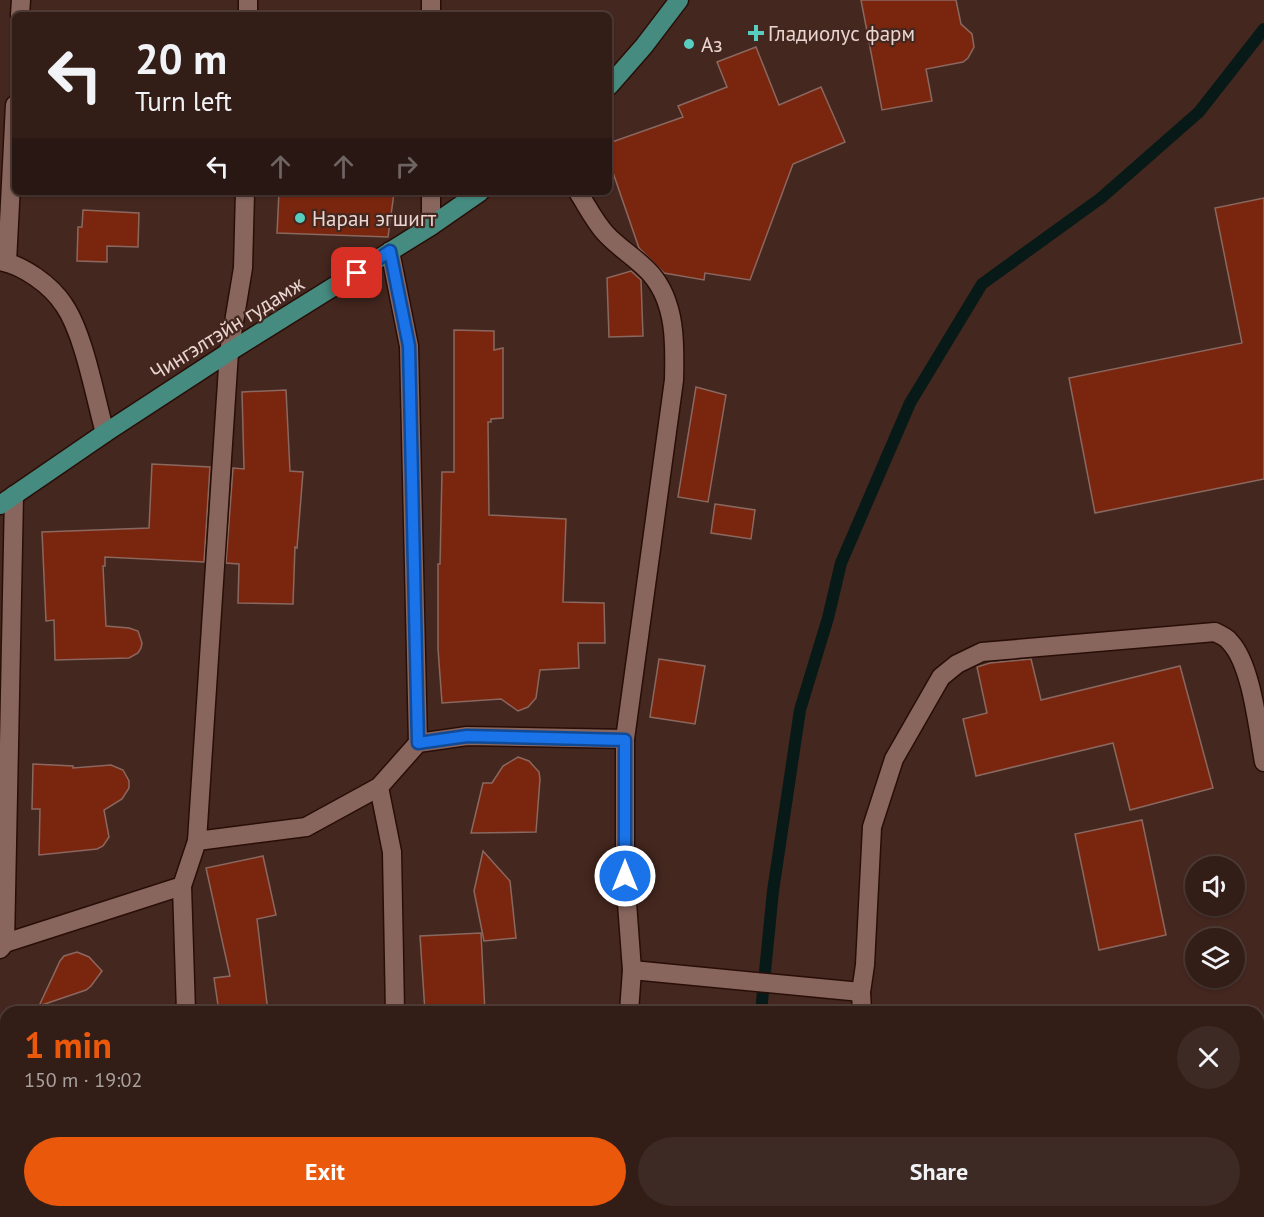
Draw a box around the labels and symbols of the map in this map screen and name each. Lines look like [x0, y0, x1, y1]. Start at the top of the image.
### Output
place label: Гладиолус фарм [768, 20, 915, 47]
marker: Гладиолус фарм [749, 26, 763, 40]
place label: Аз [701, 31, 723, 58]
marker: Аз [682, 37, 696, 51]
place label: Наран эгшигт [312, 205, 437, 232]
marker: Наран эгшигт [293, 211, 307, 225]
pin [331, 247, 382, 298]
street label: Чингэлтэйн гудамж [145, 270, 309, 386]
position arrow [593, 844, 657, 908]

